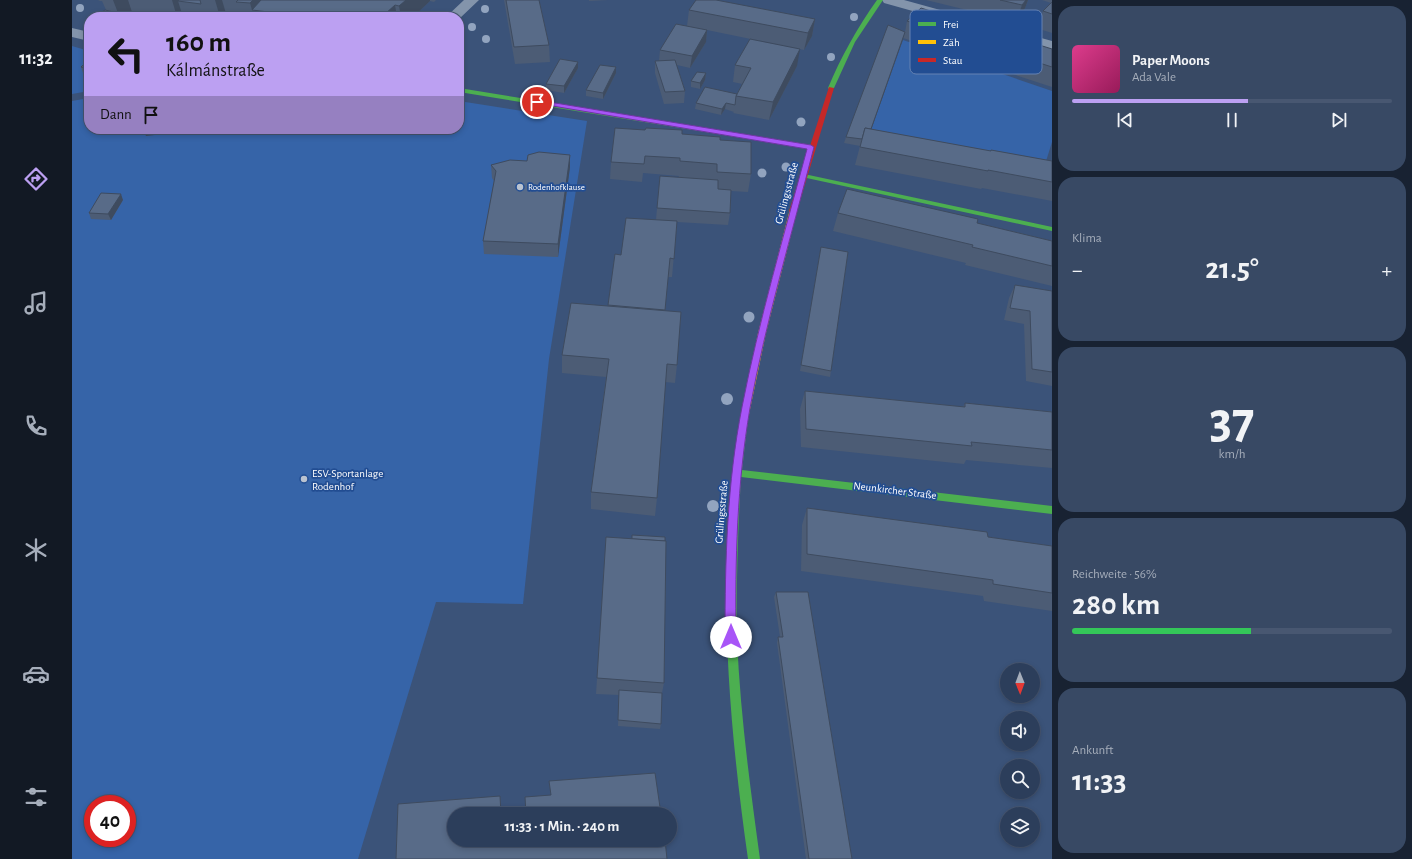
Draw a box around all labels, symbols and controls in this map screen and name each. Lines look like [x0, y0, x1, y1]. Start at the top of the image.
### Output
legend [910, 10, 1042, 74]
text: Frei [943, 19, 959, 30]
icon: left [100, 28, 152, 80]
text: 160 m [166, 29, 231, 57]
text: Zäh [943, 37, 960, 48]
text: 11:32 [19, 50, 53, 68]
text: Paper Moons [1132, 53, 1210, 68]
text: Stau [943, 55, 963, 66]
text: Kálmánstraße [166, 62, 265, 80]
text: Ada Vale [1132, 71, 1176, 84]
pin [520, 85, 554, 119]
icon: arrive [526, 91, 548, 113]
icon: arrive [140, 104, 162, 126]
text: Dann [100, 107, 132, 122]
icon: previous [1114, 109, 1136, 131]
icon: pause [1221, 109, 1243, 131]
icon: next [1328, 109, 1350, 131]
street label: Grülingsstraße [773, 161, 800, 225]
icon: directions [22, 165, 50, 193]
marker: Rodenhofklause [515, 182, 525, 192]
place label: Rodenhofklause [528, 183, 585, 192]
text: Klima [1072, 232, 1102, 245]
text: 21.5° [1205, 254, 1259, 284]
text: − [1072, 259, 1083, 281]
text: + [1381, 259, 1392, 281]
icon: music [22, 289, 50, 317]
text: 37 [1210, 395, 1254, 447]
icon: phone [22, 412, 50, 440]
text: km/h [1219, 448, 1245, 461]
place label: ESV-Sportanlage Rodenhof [312, 468, 383, 492]
marker: ESV-Sportanlage Rodenhof [299, 474, 309, 484]
street label: Grülingsstraße [713, 480, 730, 544]
street label: Neunkircher Straße [853, 480, 937, 501]
icon: climate [22, 536, 50, 564]
text: Reichweite · 56% [1072, 568, 1157, 581]
text: 280 km [1072, 590, 1160, 620]
position arrow [710, 616, 752, 658]
icon: car [22, 660, 50, 688]
north arrow [1000, 663, 1040, 703]
map controls [1000, 663, 1040, 847]
button: sound [1000, 711, 1040, 751]
text: Ankunft [1072, 744, 1113, 757]
button: search [1000, 759, 1040, 799]
text: 11:33 [1072, 766, 1126, 796]
icon: filters [22, 783, 50, 811]
speed limit sign: 40 [84, 795, 136, 847]
button: layers [1000, 807, 1040, 847]
text: 11:33 · 1 Min. · 240 m [505, 819, 619, 834]

